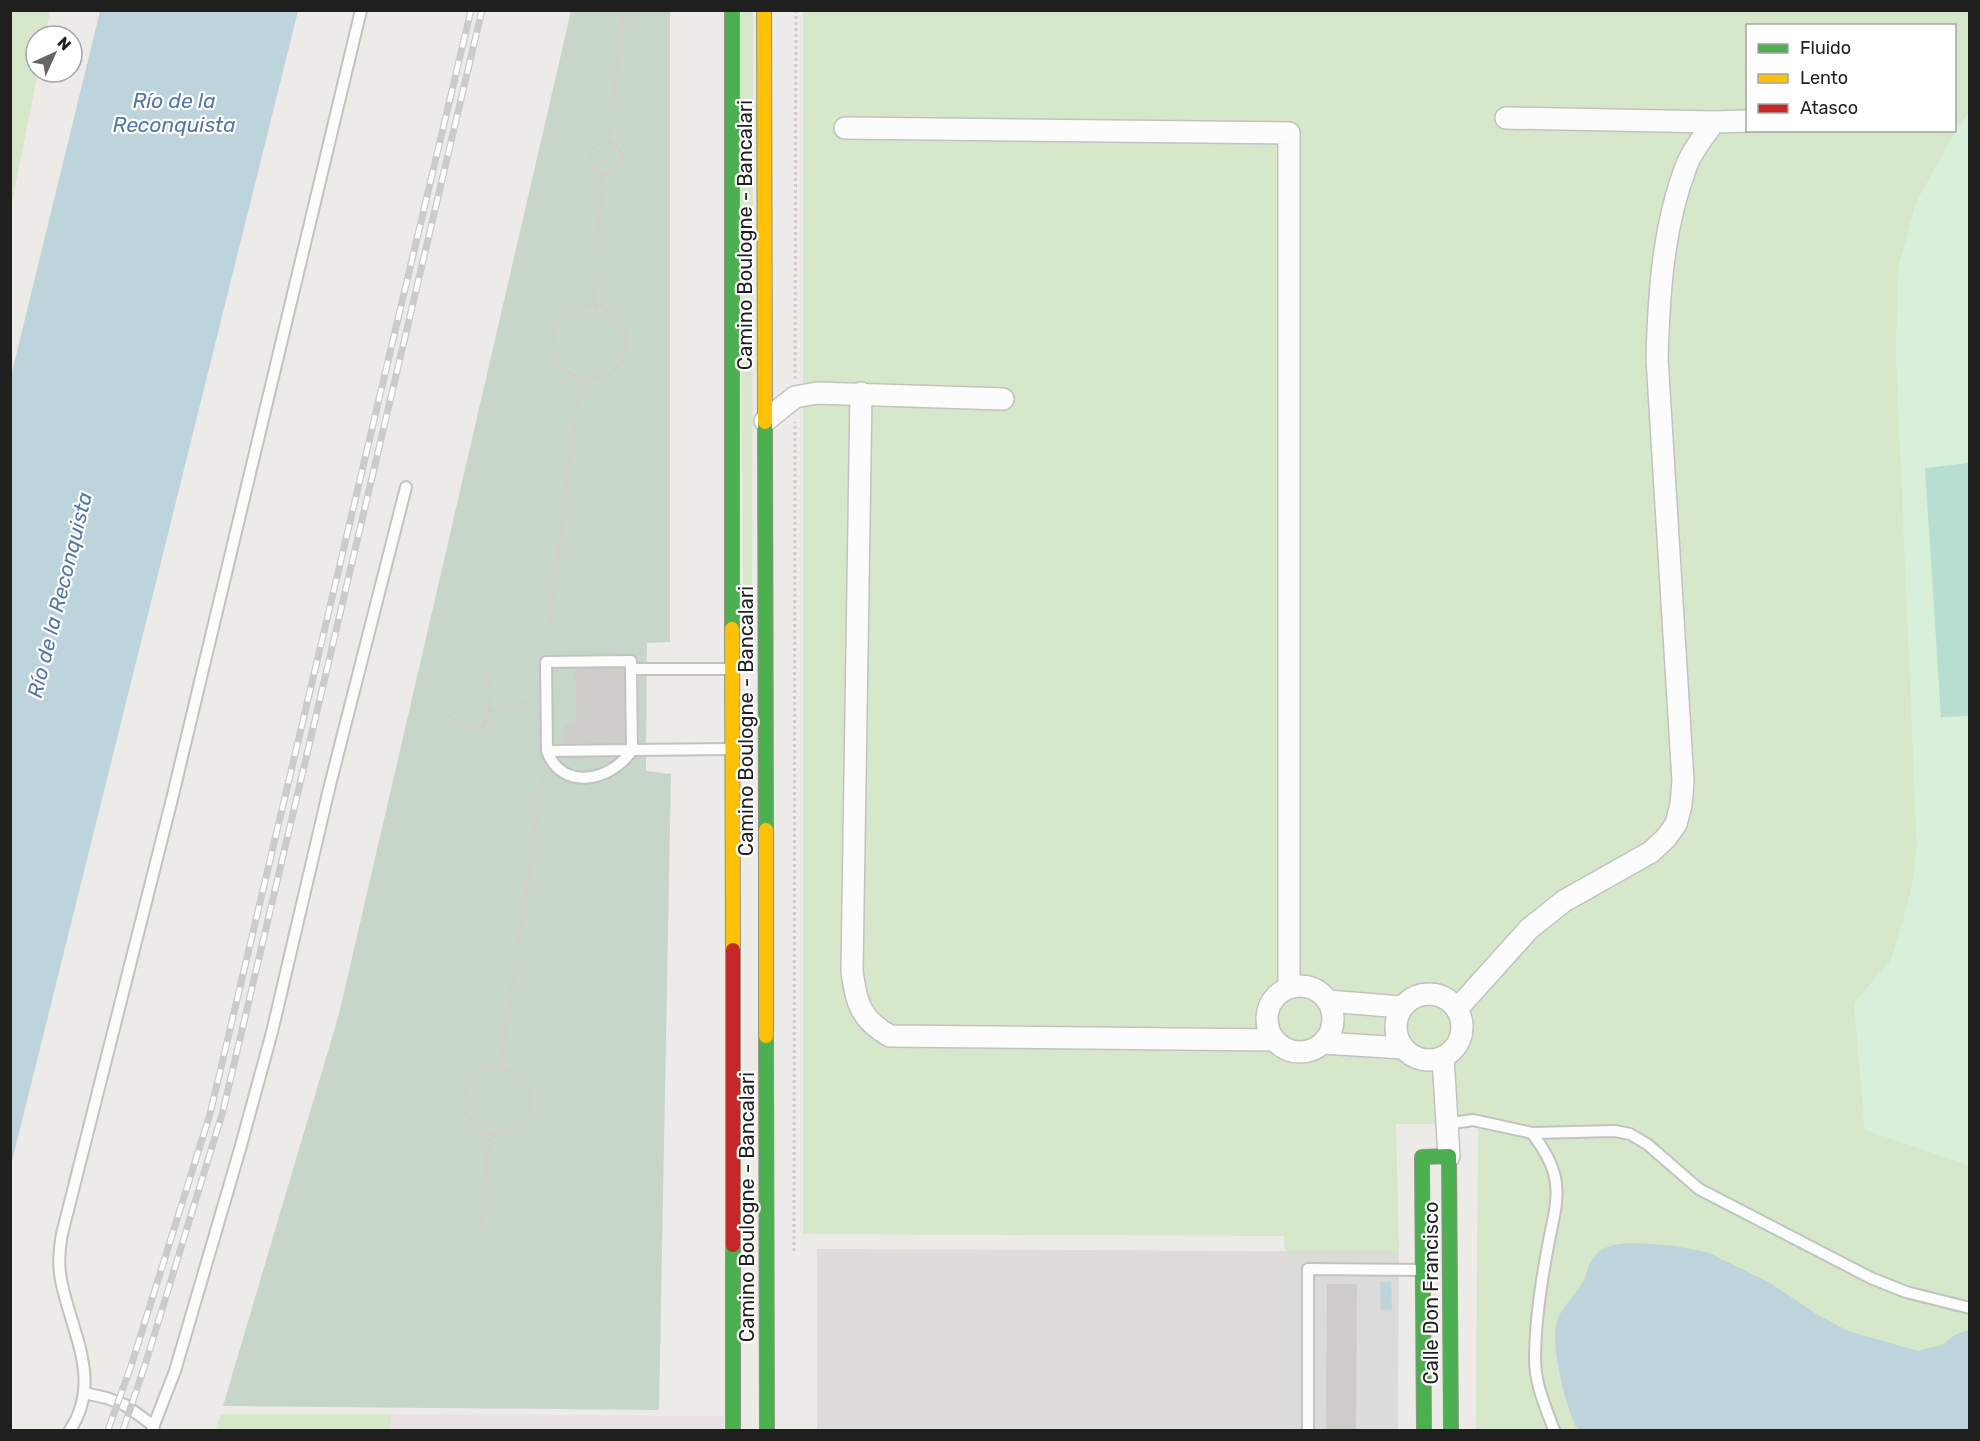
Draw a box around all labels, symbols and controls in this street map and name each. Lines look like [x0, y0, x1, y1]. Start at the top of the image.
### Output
north arrow [24, 24, 84, 84]
legend [1746, 24, 1956, 132]
text: N [53, 33, 75, 55]
text: Fluido [1800, 37, 1851, 59]
text: Lento [1800, 67, 1848, 89]
water label: Río de la Reconquista [113, 88, 235, 137]
text: Atasco [1800, 97, 1858, 119]
street label: Camino Boulogne - Bancalari [733, 100, 757, 370]
water label: Río de la Reconquista [22, 489, 97, 700]
street label: Camino Boulogne - Bancalari [734, 586, 758, 856]
street label: Camino Boulogne - Bancalari [735, 1072, 759, 1342]
street label: Calle Don Francisco [1419, 1201, 1443, 1385]

